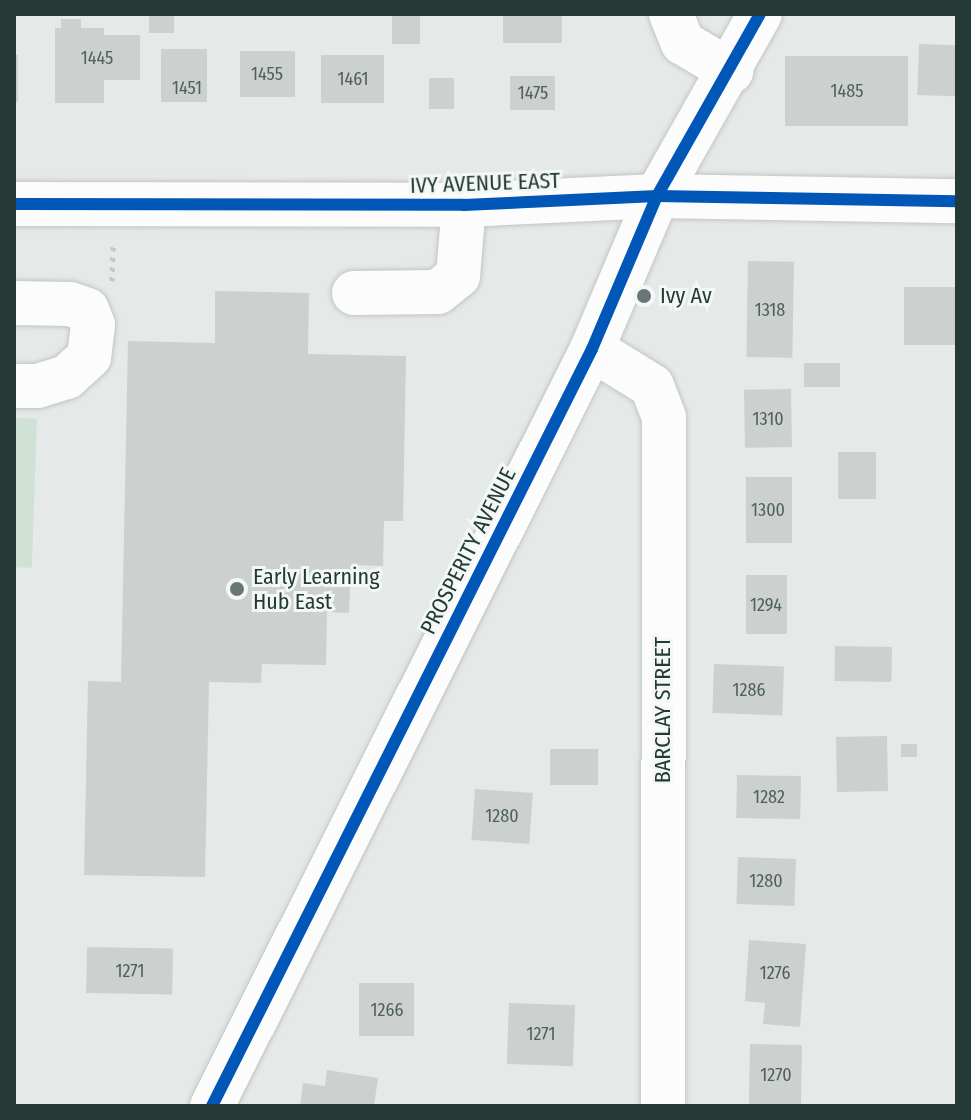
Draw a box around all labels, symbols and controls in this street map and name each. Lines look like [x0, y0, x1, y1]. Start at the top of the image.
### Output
house number: 1445 [81, 47, 113, 69]
house number: 1455 [251, 63, 283, 85]
house number: 1461 [338, 68, 368, 90]
house number: 1451 [172, 77, 202, 99]
house number: 1485 [831, 80, 863, 102]
house number: 1475 [518, 82, 548, 104]
street label: IVY AVENUE EAST [410, 167, 560, 199]
place label: Ivy Av [660, 283, 712, 309]
marker: Ivy Av [635, 287, 653, 305]
house number: 1318 [755, 299, 785, 321]
house number: 1310 [752, 408, 784, 430]
street label: PROSPERITY AVENUE [415, 463, 521, 639]
house number: 1300 [751, 499, 785, 521]
place label: Early Learning Hub East [253, 563, 380, 614]
marker: Early Learning Hub East [228, 580, 246, 598]
house number: 1294 [750, 594, 782, 616]
street label: BARCLAY STREET [650, 637, 676, 783]
house number: 1286 [733, 679, 765, 701]
house number: 1282 [753, 786, 785, 808]
house number: 1280 [485, 805, 519, 827]
house number: 1280 [749, 870, 783, 892]
house number: 1271 [116, 960, 144, 982]
house number: 1276 [760, 962, 790, 984]
house number: 1266 [371, 999, 403, 1021]
house number: 1271 [527, 1023, 555, 1045]
house number: 1270 [760, 1064, 792, 1086]

